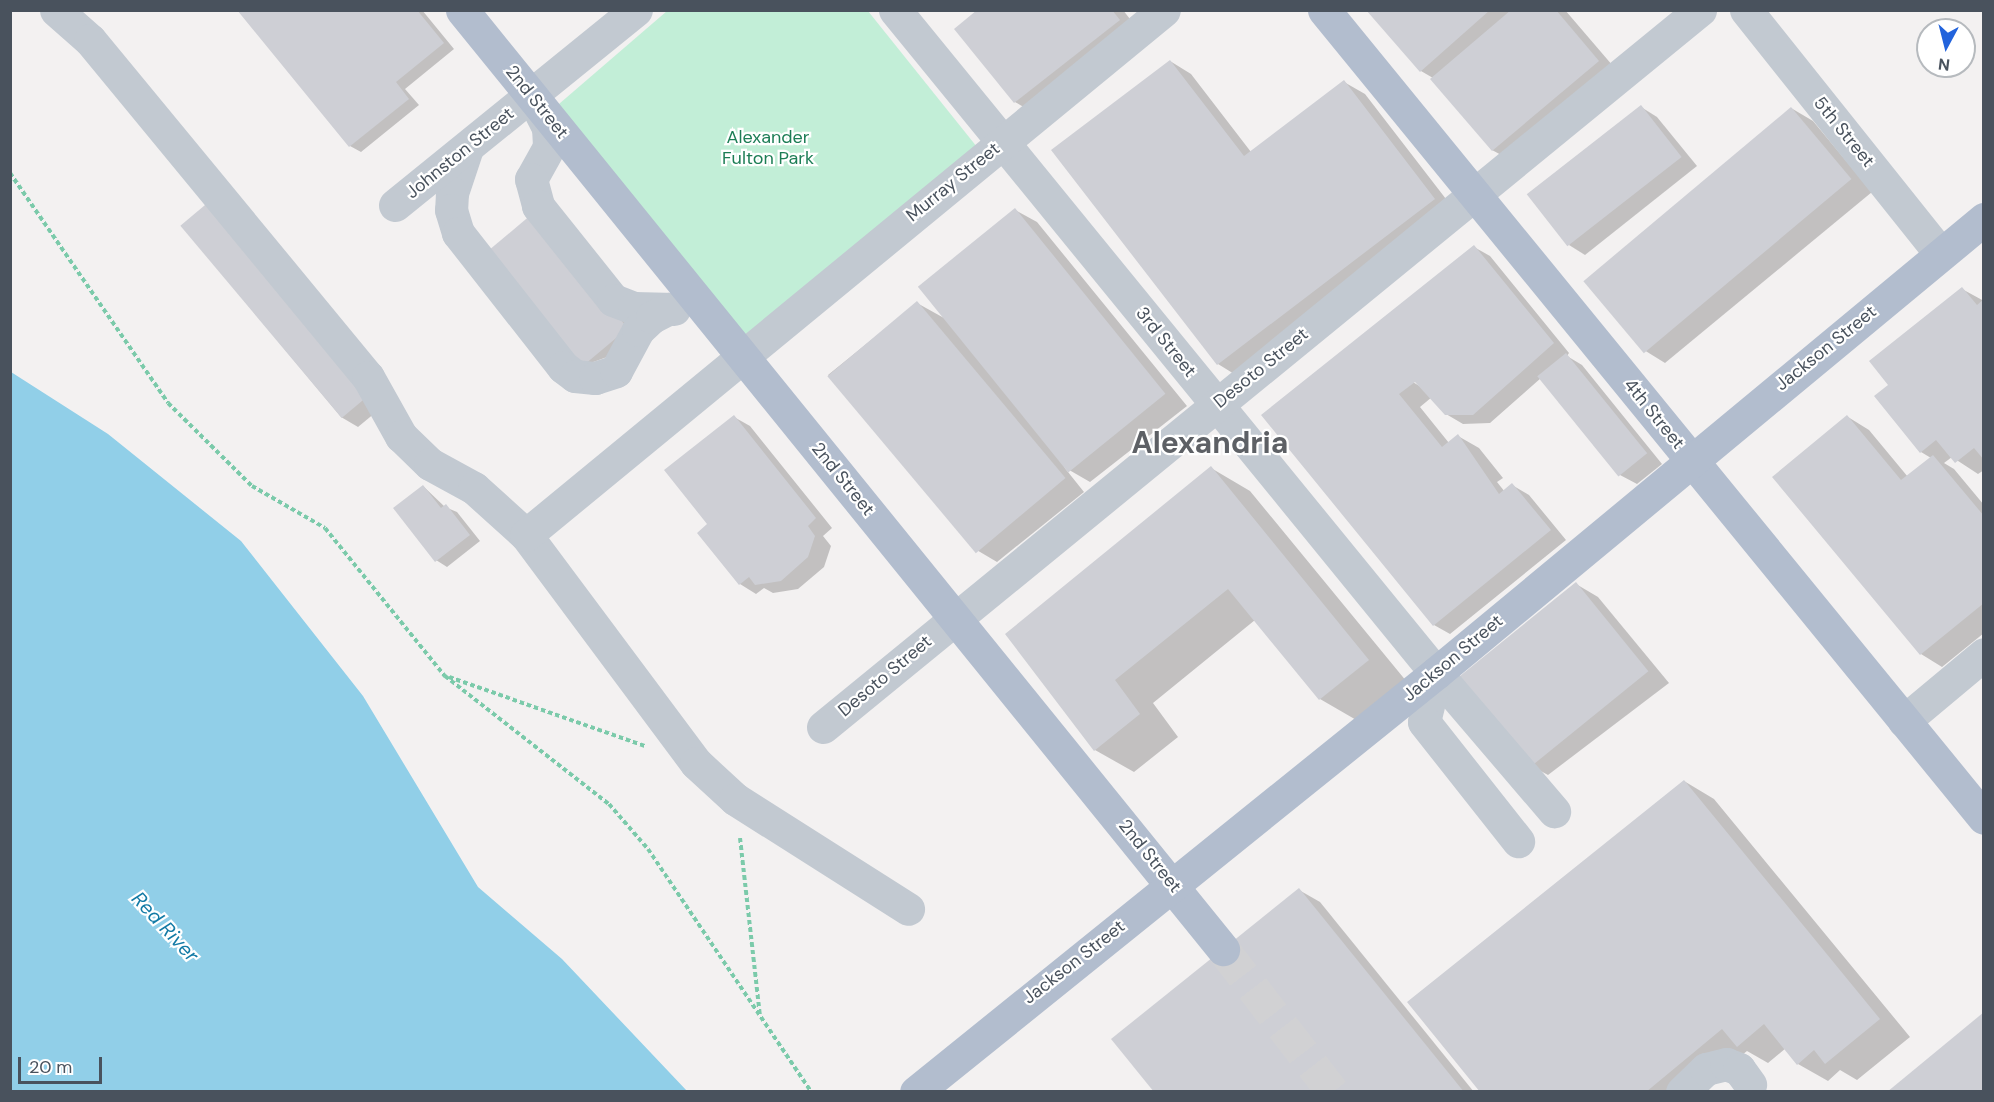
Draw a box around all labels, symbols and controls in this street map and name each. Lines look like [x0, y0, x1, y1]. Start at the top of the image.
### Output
north arrow [1916, 18, 1976, 78]
text: N [1937, 53, 1951, 76]
street label: 2nd Street [501, 61, 573, 143]
street label: 5th Street [1809, 92, 1879, 172]
street label: Johnston Street [402, 103, 518, 203]
park label: Alexander Fulton Park [722, 127, 814, 170]
street label: Murray Street [902, 138, 1004, 226]
street label: Jackson Street [1771, 301, 1881, 395]
street label: 3rd Street [1131, 303, 1201, 381]
street label: Desoto Street [1209, 323, 1313, 413]
street label: 4th Street [1619, 375, 1689, 453]
district label: Alexandria [1132, 425, 1288, 461]
street label: 2nd Street [807, 438, 879, 520]
street label: Jackson Street [1399, 610, 1507, 706]
street label: Desoto Street [834, 631, 936, 721]
street label: 2nd Street [1114, 815, 1186, 897]
water label: Red River [127, 887, 203, 967]
street label: Jackson Street [1019, 915, 1129, 1009]
scale bar [21, 1045, 105, 1083]
text: 20 m [29, 1055, 72, 1079]

